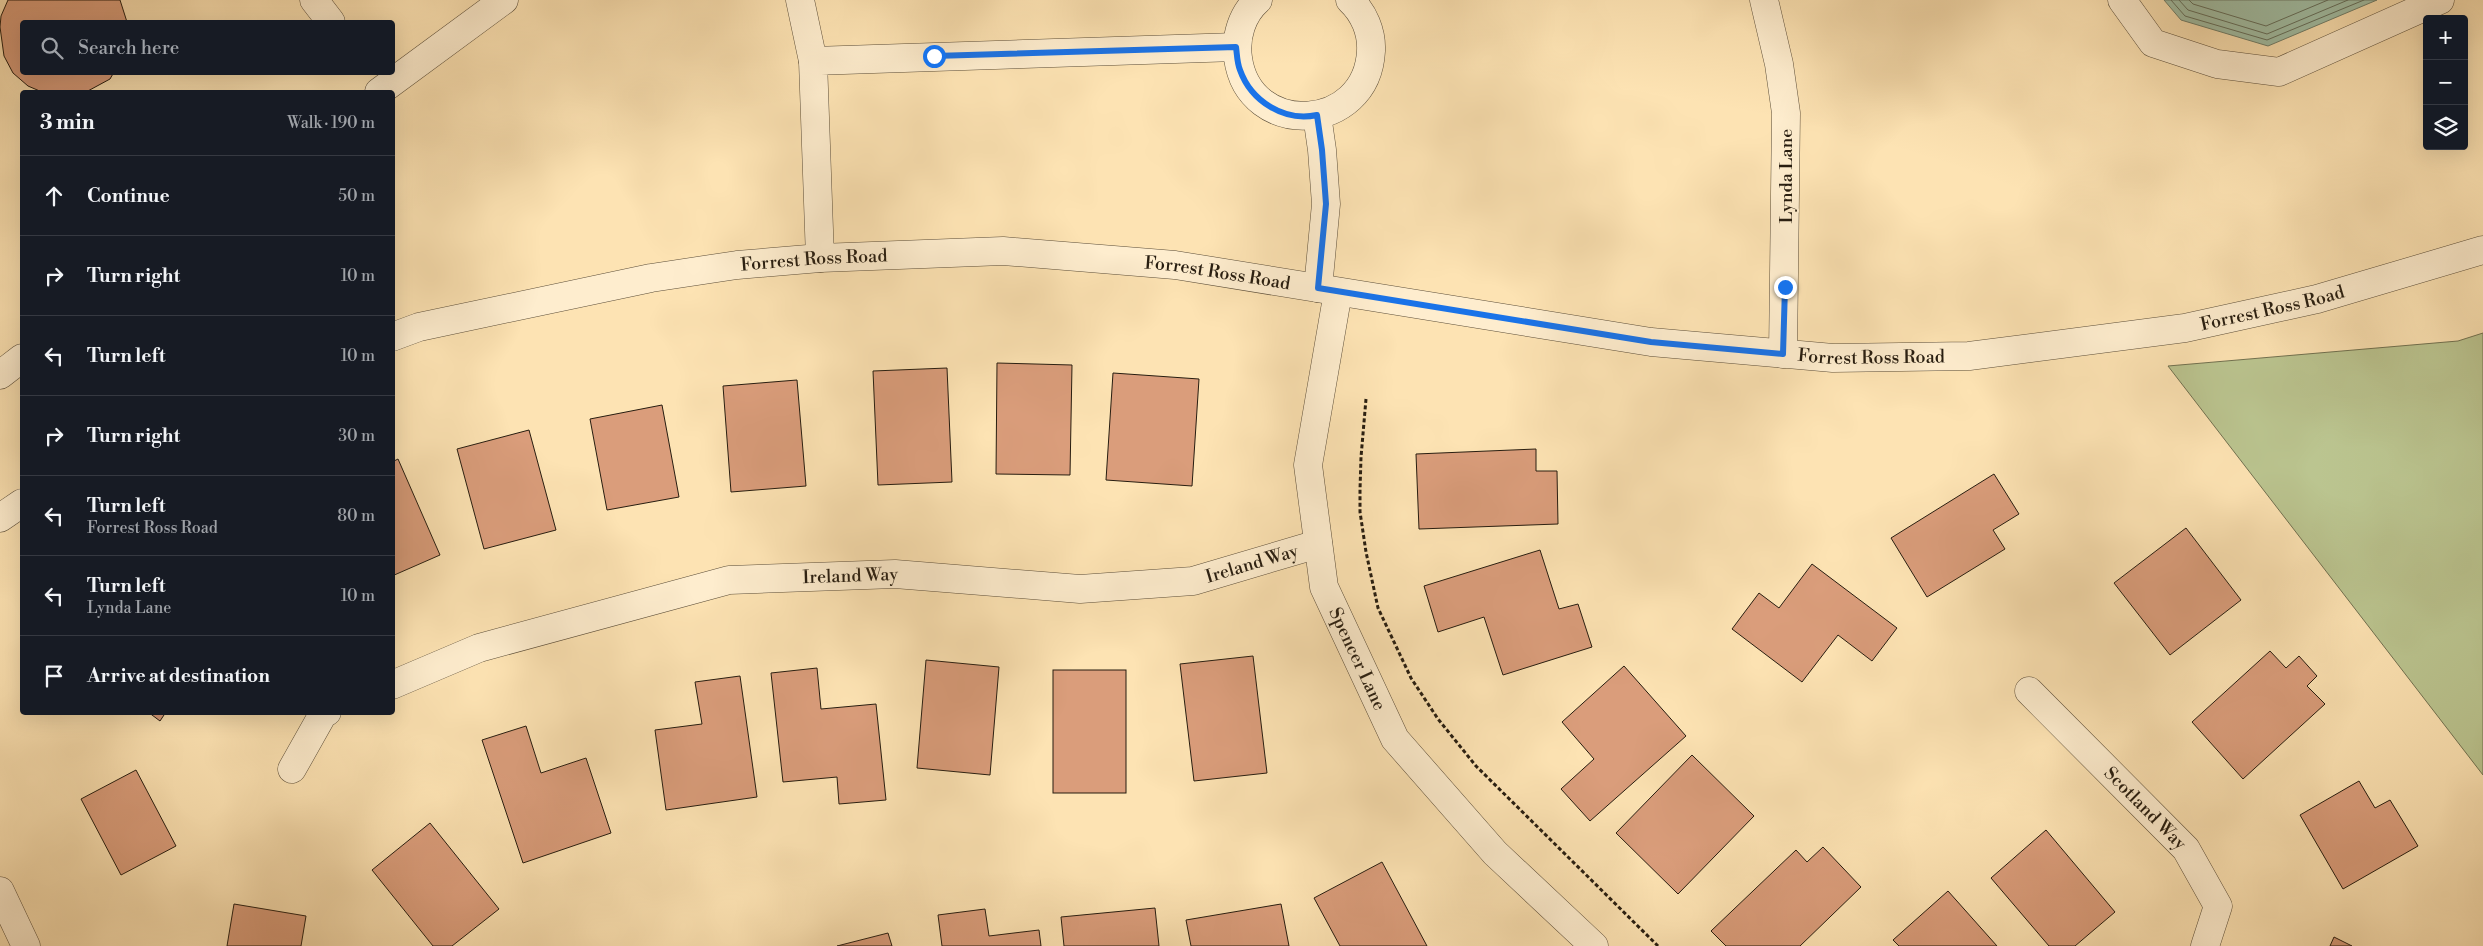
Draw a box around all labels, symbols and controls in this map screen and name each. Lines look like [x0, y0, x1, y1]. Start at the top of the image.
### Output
map controls [2423, 15, 2468, 150]
button: + [2423, 15, 2468, 60]
search box [20, 20, 395, 75]
icon: search [38, 34, 66, 62]
text: Search here [78, 36, 179, 60]
route start [923, 45, 946, 68]
button: − [2423, 60, 2468, 105]
button: layers [2423, 105, 2468, 150]
text: 3 min [40, 110, 95, 136]
text: Walk · 190 m [287, 113, 375, 133]
street label: Lynda Lane [1775, 129, 1798, 223]
icon: ahead [40, 182, 68, 210]
text: Continue [87, 184, 170, 208]
text: 50 m [338, 186, 375, 206]
street label: Forrest Ross Road [739, 244, 889, 277]
street label: Forrest Ross Road [1144, 252, 1293, 296]
icon: right [40, 262, 68, 290]
text: Turn right [87, 264, 180, 288]
text: 10 m [341, 266, 375, 286]
route end [1774, 276, 1797, 299]
street label: Forrest Ross Road [2198, 280, 2348, 336]
icon: left [40, 342, 68, 370]
text: Turn left [87, 344, 166, 368]
street label: Forrest Ross Road [1797, 344, 1946, 370]
text: 10 m [341, 346, 375, 366]
icon: right [40, 422, 68, 450]
text: Turn right [87, 424, 180, 448]
text: 30 m [338, 426, 375, 446]
text: Turn left [87, 494, 166, 518]
icon: left [40, 502, 68, 530]
text: 80 m [337, 506, 375, 526]
text: Forrest Ross Road [87, 518, 218, 538]
street label: Ireland Way [1203, 539, 1301, 589]
street label: Ireland Way [802, 563, 899, 589]
text: Turn left [87, 574, 166, 598]
icon: left [40, 582, 68, 610]
text: 10 m [341, 586, 375, 606]
text: Lynda Lane [87, 598, 171, 618]
street label: Spencer Lane [1323, 604, 1391, 714]
icon: arrive [40, 662, 68, 690]
text: Arrive at destination [87, 664, 270, 688]
street label: Scotland Way [2099, 762, 2191, 855]

